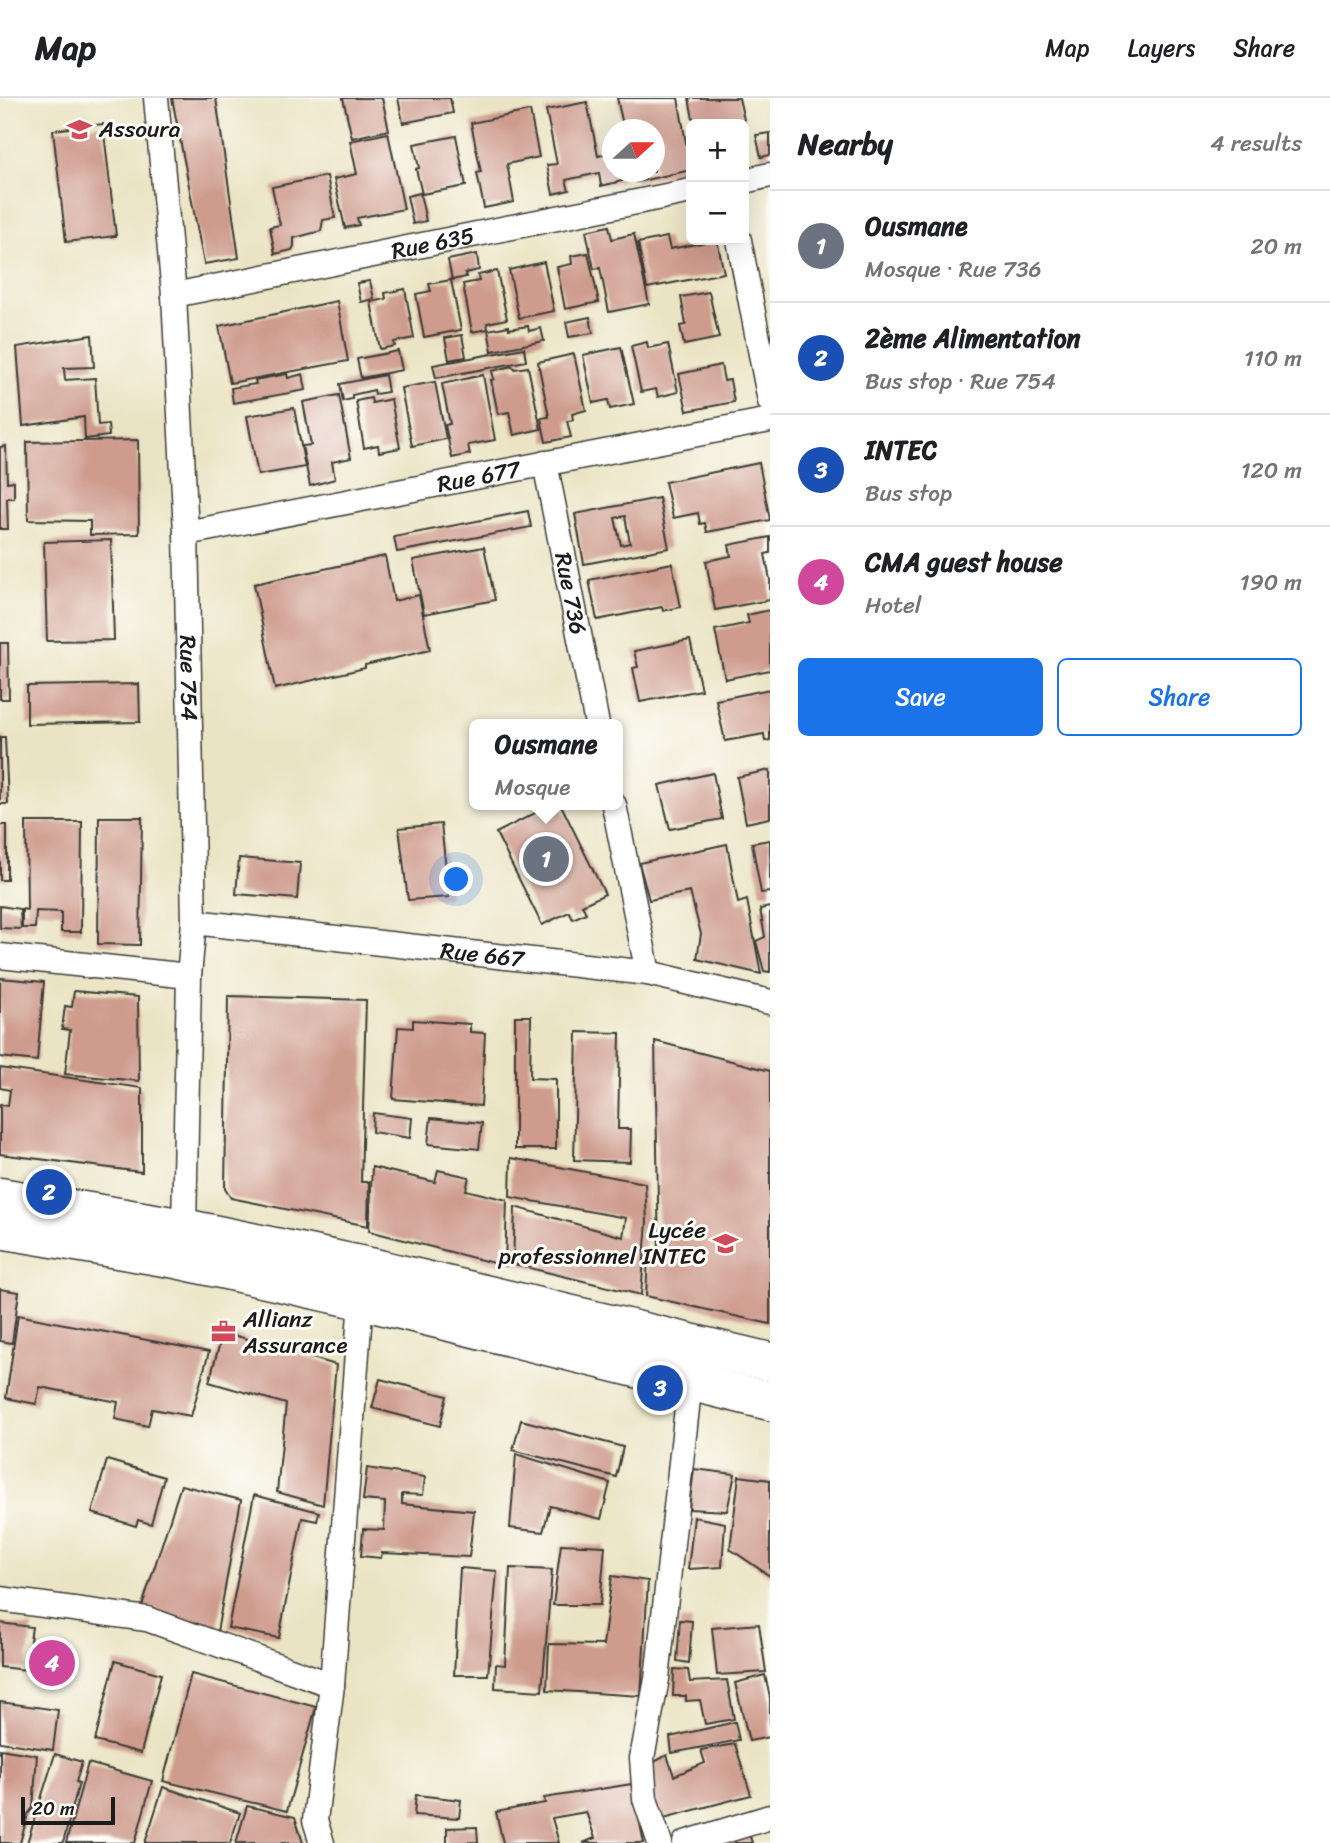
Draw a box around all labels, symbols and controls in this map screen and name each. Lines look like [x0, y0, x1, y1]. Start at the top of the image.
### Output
text: Map [35, 19, 96, 77]
text: Map [1045, 27, 1090, 69]
text: Layers [1128, 27, 1195, 69]
text: Share [1233, 27, 1295, 69]
place label: Assoura [98, 109, 181, 150]
school or university icon: Assoura [65, 115, 93, 143]
text: Nearby [798, 117, 893, 171]
north arrow [602, 119, 665, 182]
map controls [686, 119, 749, 245]
button: + [686, 119, 749, 182]
text: 4 results [1210, 123, 1302, 164]
button: − [686, 182, 749, 245]
text: Ousmane [865, 203, 967, 249]
street label: Rue 635 [388, 215, 478, 271]
text: 1 [816, 226, 826, 267]
text: 20 m [1251, 226, 1302, 267]
text: Mosque · Rue 736 [865, 249, 1042, 290]
text: 2ème Alimentation [865, 315, 1081, 361]
text: 2 [814, 338, 828, 379]
text: 110 m [1244, 338, 1302, 379]
text: Bus stop · Rue 754 [865, 361, 1056, 402]
text: INTEC [865, 427, 937, 473]
street label: Rue 677 [434, 448, 525, 504]
text: 3 [815, 450, 827, 491]
text: 120 m [1241, 450, 1302, 491]
text: Bus stop [865, 473, 952, 514]
text: CMA guest house [865, 539, 1063, 585]
street label: Rue 736 [543, 549, 599, 638]
text: 4 [814, 562, 828, 603]
text: 190 m [1240, 562, 1302, 603]
text: Hotel [865, 585, 921, 626]
street label: Rue 754 [168, 635, 210, 721]
button: Save [798, 658, 1043, 736]
button: Share [1057, 658, 1302, 736]
popup [469, 719, 623, 810]
text: Ousmane [495, 721, 597, 767]
text: Mosque [495, 767, 570, 808]
pin: 1 [523, 833, 569, 885]
your location [439, 862, 473, 896]
street label: Rue 667 [438, 929, 528, 980]
pin: 2 [26, 1166, 72, 1218]
place label: Lycée professionnel INTEC [498, 1210, 706, 1277]
school or university icon: Lycée professionnel INTEC [712, 1229, 740, 1257]
place label: Allianz Assurance [242, 1299, 348, 1366]
office icon: Allianz Assurance [209, 1318, 237, 1346]
pin: 3 [637, 1362, 683, 1414]
pin: 4 [29, 1637, 75, 1689]
text: 20 m [32, 1792, 75, 1825]
scale bar [21, 1794, 116, 1826]

